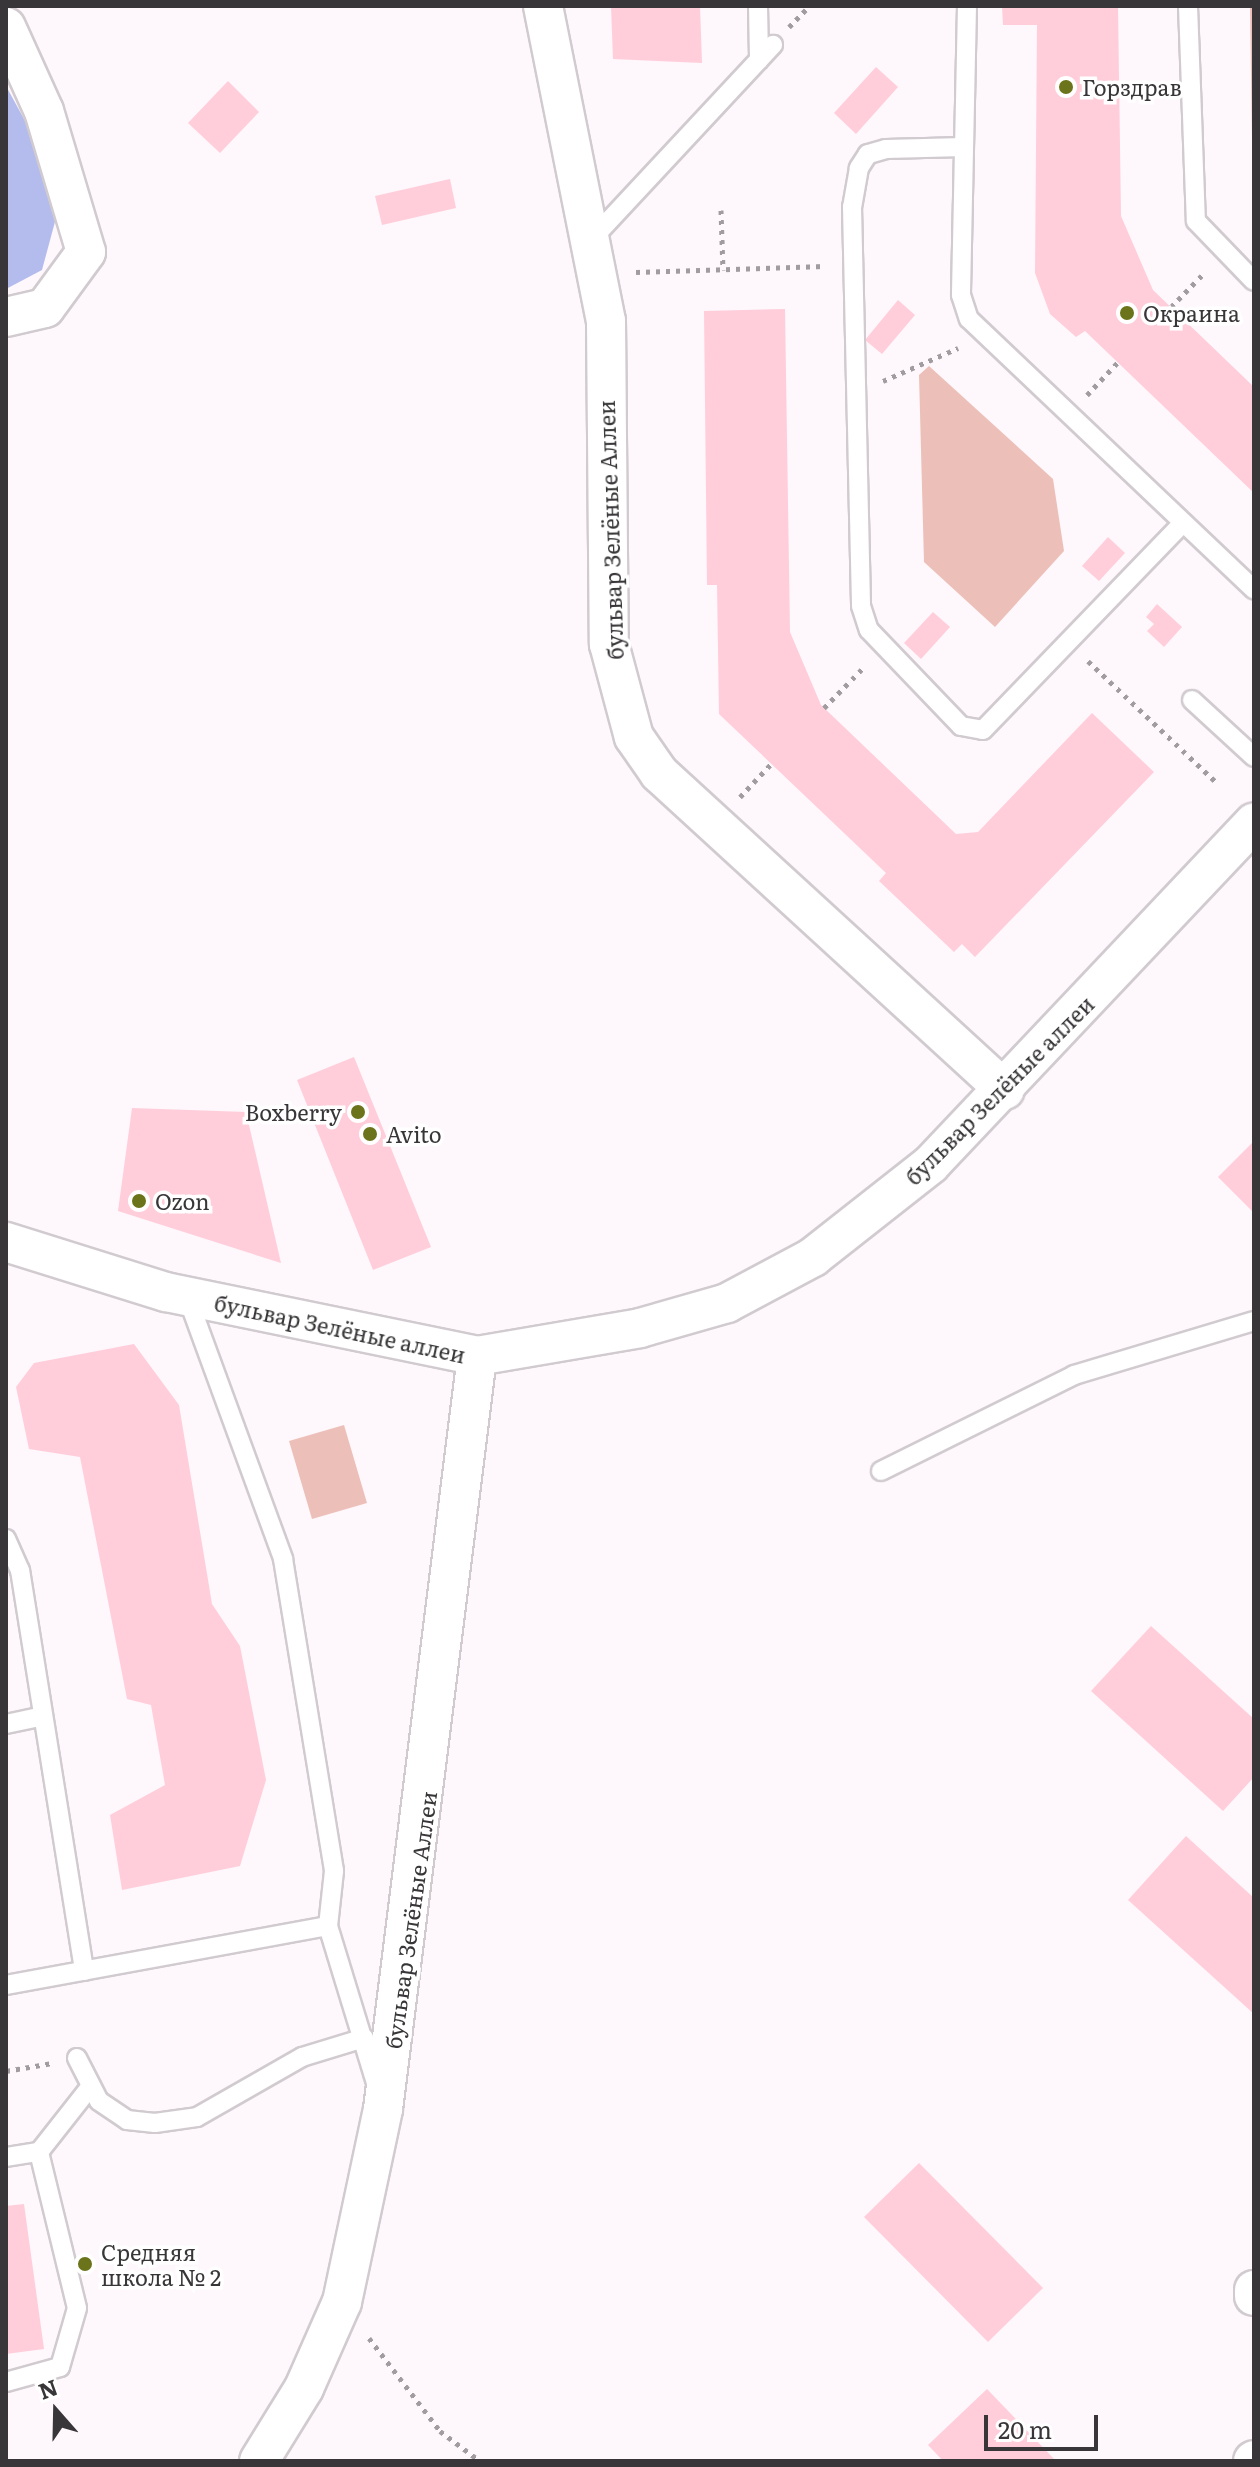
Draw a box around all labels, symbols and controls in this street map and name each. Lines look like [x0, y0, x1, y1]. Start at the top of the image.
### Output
place label: Горздрав [1082, 74, 1182, 100]
marker: Горздрав [1057, 78, 1075, 96]
place label: Окраина [1143, 300, 1240, 326]
marker: Окраина [1118, 304, 1136, 322]
street label: бульвар Зелёные Аллеи [592, 400, 628, 660]
street label: бульвар Зелёные аллеи [899, 990, 1099, 1190]
place label: Boxberry [245, 1099, 342, 1125]
marker: Boxberry [349, 1103, 367, 1121]
place label: Avito [386, 1121, 442, 1147]
marker: Avito [361, 1125, 379, 1143]
place label: Ozon [155, 1188, 210, 1214]
marker: Ozon [130, 1192, 148, 1210]
street label: бульвар Зелёные аллеи [212, 1288, 468, 1368]
street label: бульвар Зелёные Аллеи [379, 1789, 441, 2051]
place label: Средняя школа № 2 [101, 2238, 221, 2290]
marker: Средняя школа № 2 [76, 2255, 94, 2273]
text: N [33, 2369, 62, 2407]
north arrow [16, 2371, 96, 2451]
scale bar [988, 2399, 1102, 2449]
text: 20 m [998, 2411, 1052, 2446]

